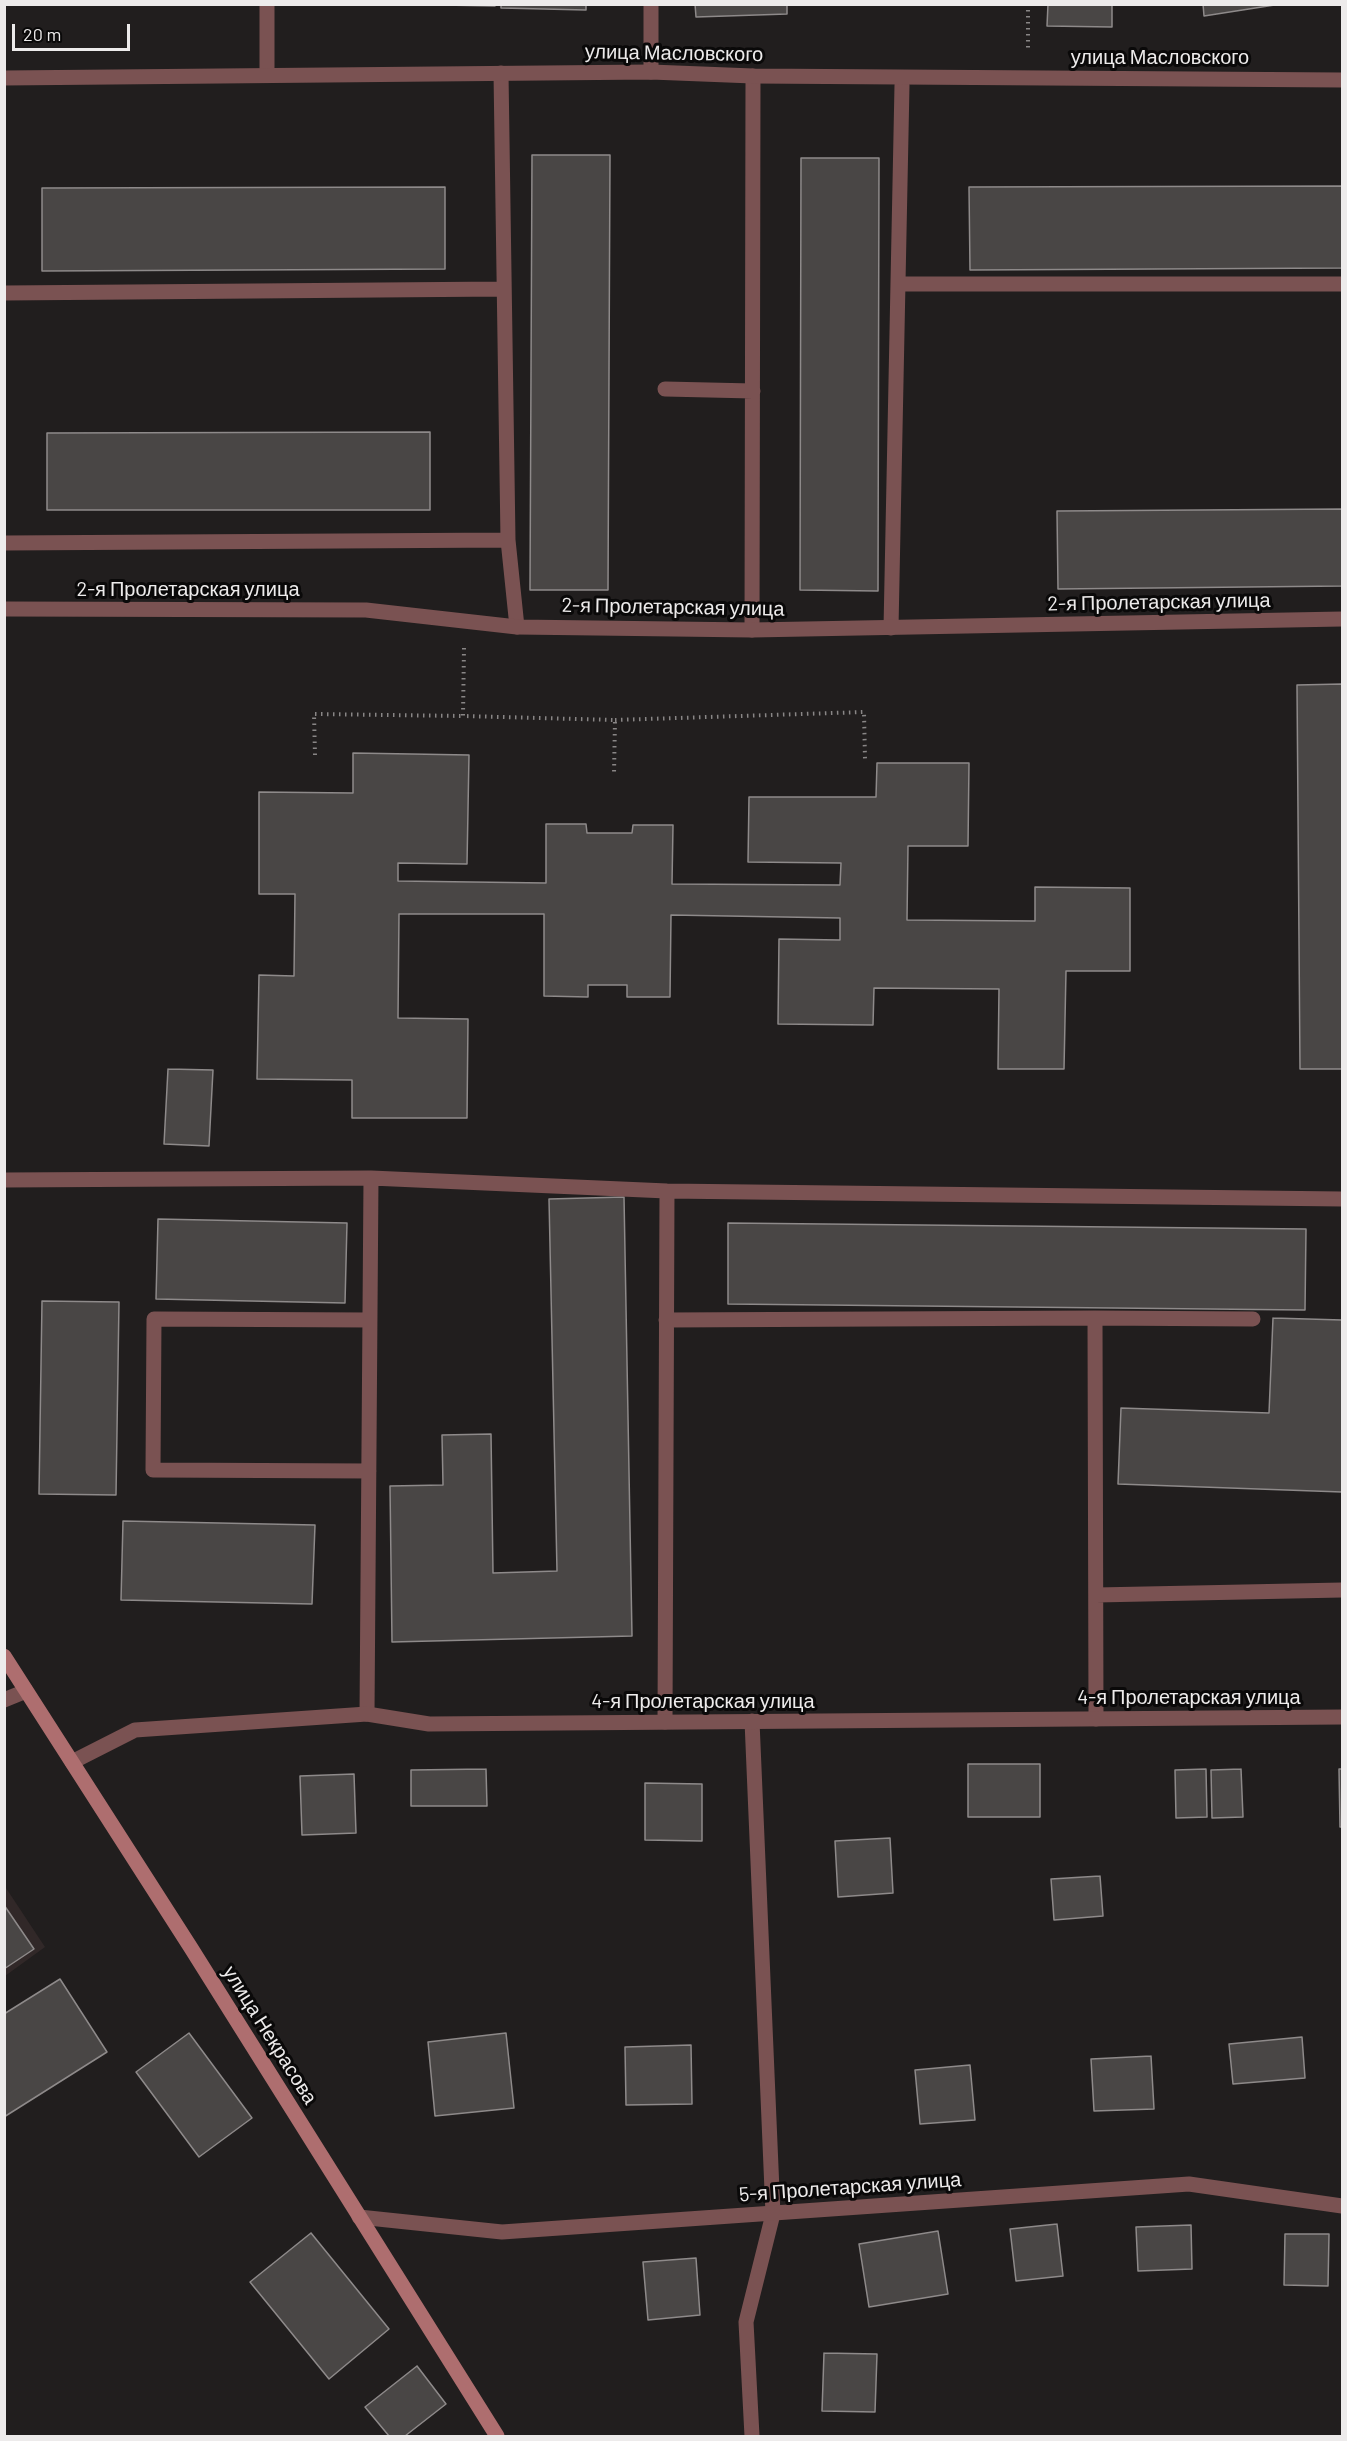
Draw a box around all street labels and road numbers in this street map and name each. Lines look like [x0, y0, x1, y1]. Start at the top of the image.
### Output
street label: улица Масловского [585, 39, 763, 67]
street label: улица Масловского [1071, 45, 1249, 69]
street label: 2-я Пролетарская улица [76, 577, 300, 601]
street label: 2-я Пролетарская улица [1047, 588, 1271, 616]
street label: 2-я Пролетарская улица [561, 593, 785, 621]
street label: 4-я Пролетарская улица [1077, 1685, 1301, 1709]
street label: 4-я Пролетарская улица [591, 1689, 815, 1713]
street label: улица Некрасова [218, 1961, 322, 2109]
street label: 5-я Пролетарская улица [738, 2167, 962, 2207]

